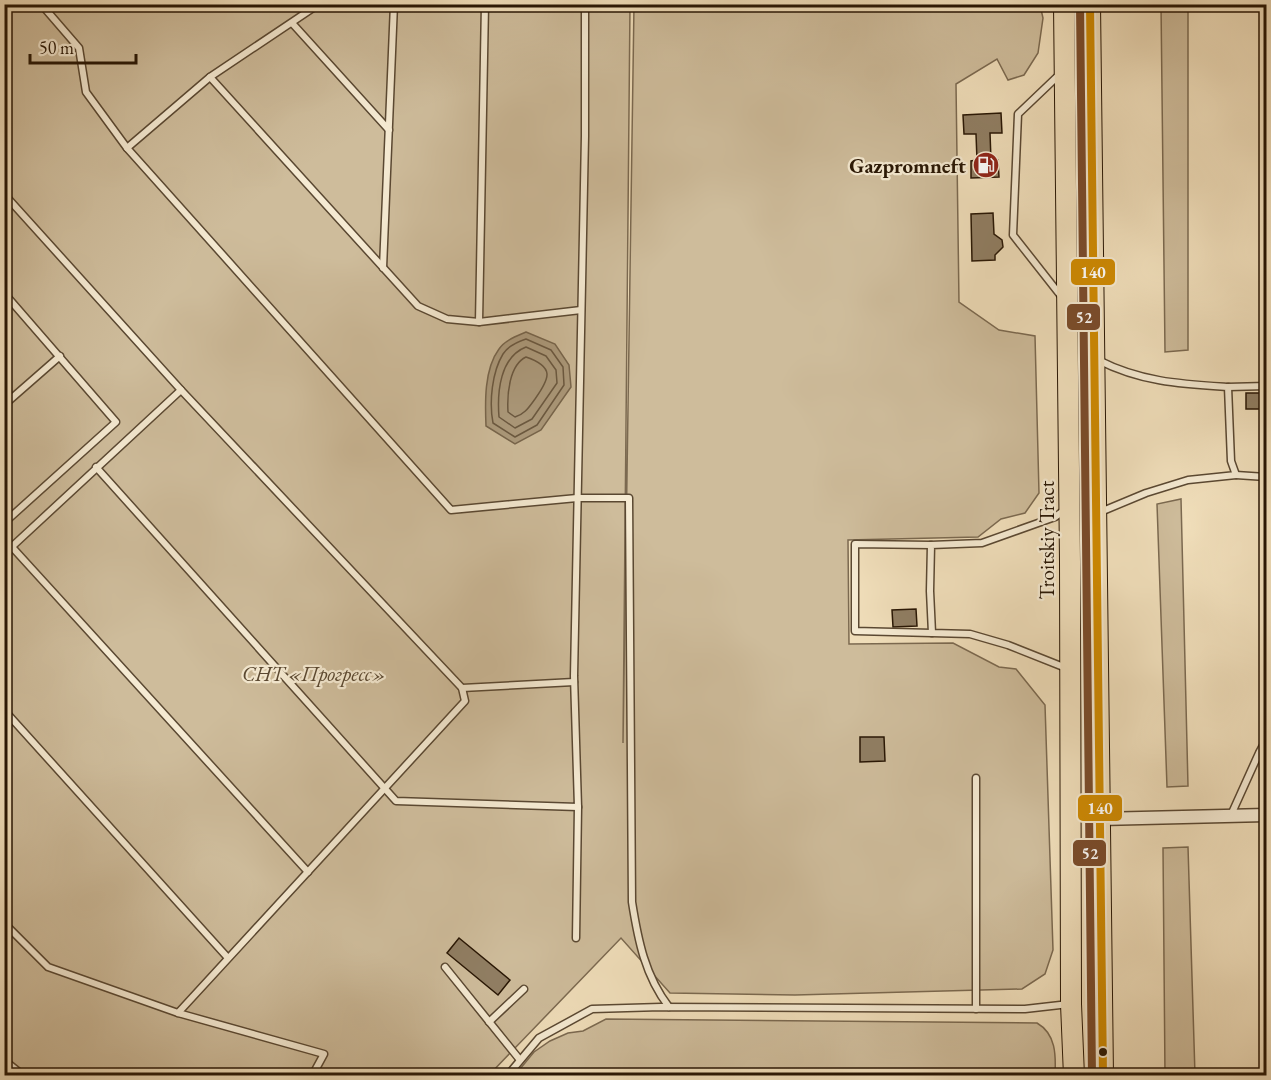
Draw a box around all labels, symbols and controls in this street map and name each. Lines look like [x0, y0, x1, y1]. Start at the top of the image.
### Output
scale bar [30, 27, 136, 65]
text: 50 m [39, 36, 74, 59]
fuel station icon: Gazpromneft [971, 150, 1001, 180]
place label: Gazpromneft [849, 152, 966, 179]
line badge: 140 [1070, 258, 1116, 286]
text: 140 [1080, 262, 1106, 283]
line badge: 52 [1066, 303, 1101, 331]
text: 52 [1076, 307, 1093, 328]
street label: Troitskiy Tract [1033, 480, 1060, 599]
park label: СНТ «Прогресс» [242, 660, 386, 687]
line badge: 140 [1077, 794, 1123, 822]
text: 140 [1087, 798, 1113, 819]
line badge: 52 [1072, 839, 1107, 867]
text: 52 [1082, 843, 1099, 864]
unlabelled marker [1097, 1046, 1109, 1058]

